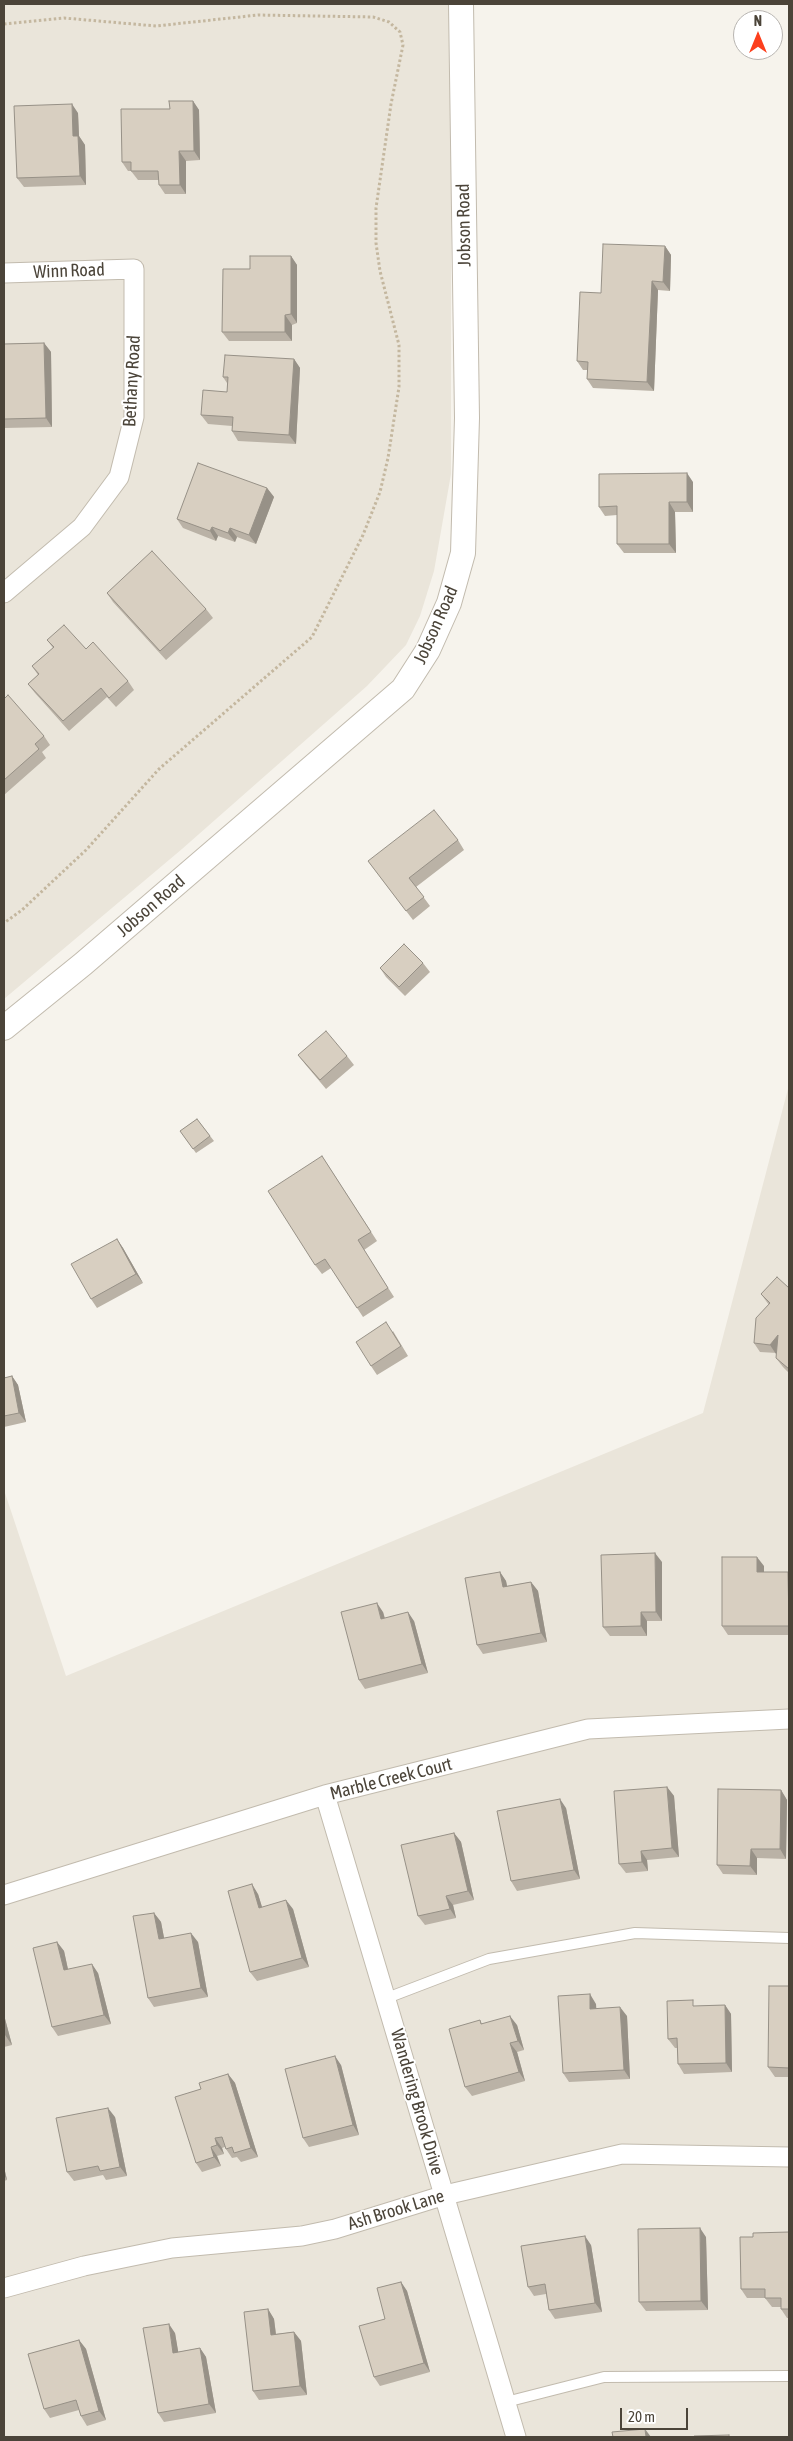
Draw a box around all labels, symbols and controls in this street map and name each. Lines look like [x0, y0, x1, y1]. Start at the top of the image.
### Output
north arrow [733, 10, 783, 60]
text: N [754, 13, 762, 29]
street label: Jobson Road [452, 183, 476, 267]
street label: Winn Road [33, 259, 105, 283]
street label: Bethany Road [119, 335, 145, 427]
street label: Jobson Road [409, 583, 463, 667]
street label: Jobson Road [113, 871, 189, 941]
street label: Marble Creek Court [328, 1753, 454, 1805]
street label: Wandering Brook Drive [386, 2027, 448, 2177]
street label: Ash Brook Lane [345, 2185, 447, 2235]
scale bar [623, 2398, 690, 2430]
text: 20 m [628, 2408, 655, 2425]

